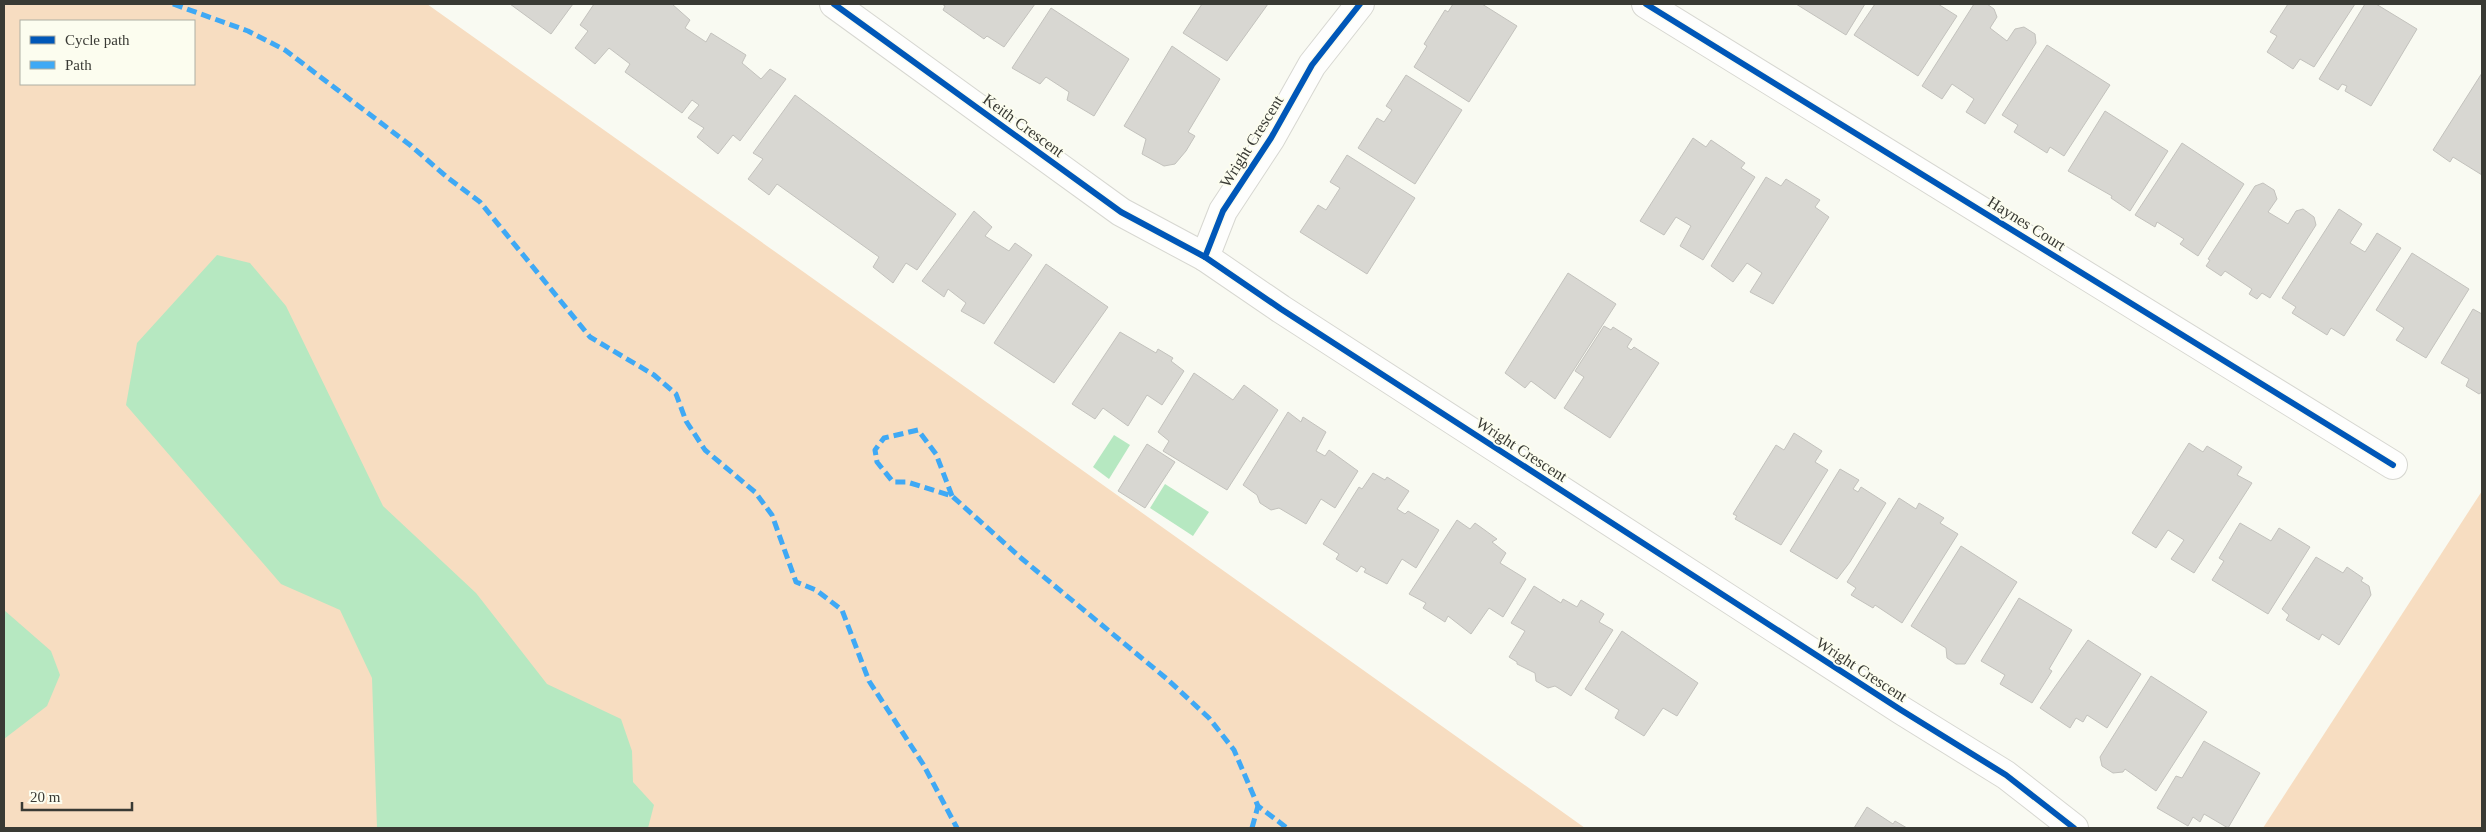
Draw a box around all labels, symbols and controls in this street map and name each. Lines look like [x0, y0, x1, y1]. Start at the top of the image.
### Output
legend [20, 20, 195, 85]
text: Cycle path [65, 32, 130, 48]
text: Path [65, 57, 92, 73]
street label: Keith Crescent [980, 90, 1068, 161]
street label: Wright Crescent [1216, 92, 1288, 191]
street label: Haynes Court [1984, 193, 2069, 255]
street label: Wright Crescent [1473, 414, 1571, 486]
street label: Wright Crescent [1813, 634, 1911, 706]
scale bar [22, 780, 132, 812]
text: 20 m [30, 789, 61, 805]

